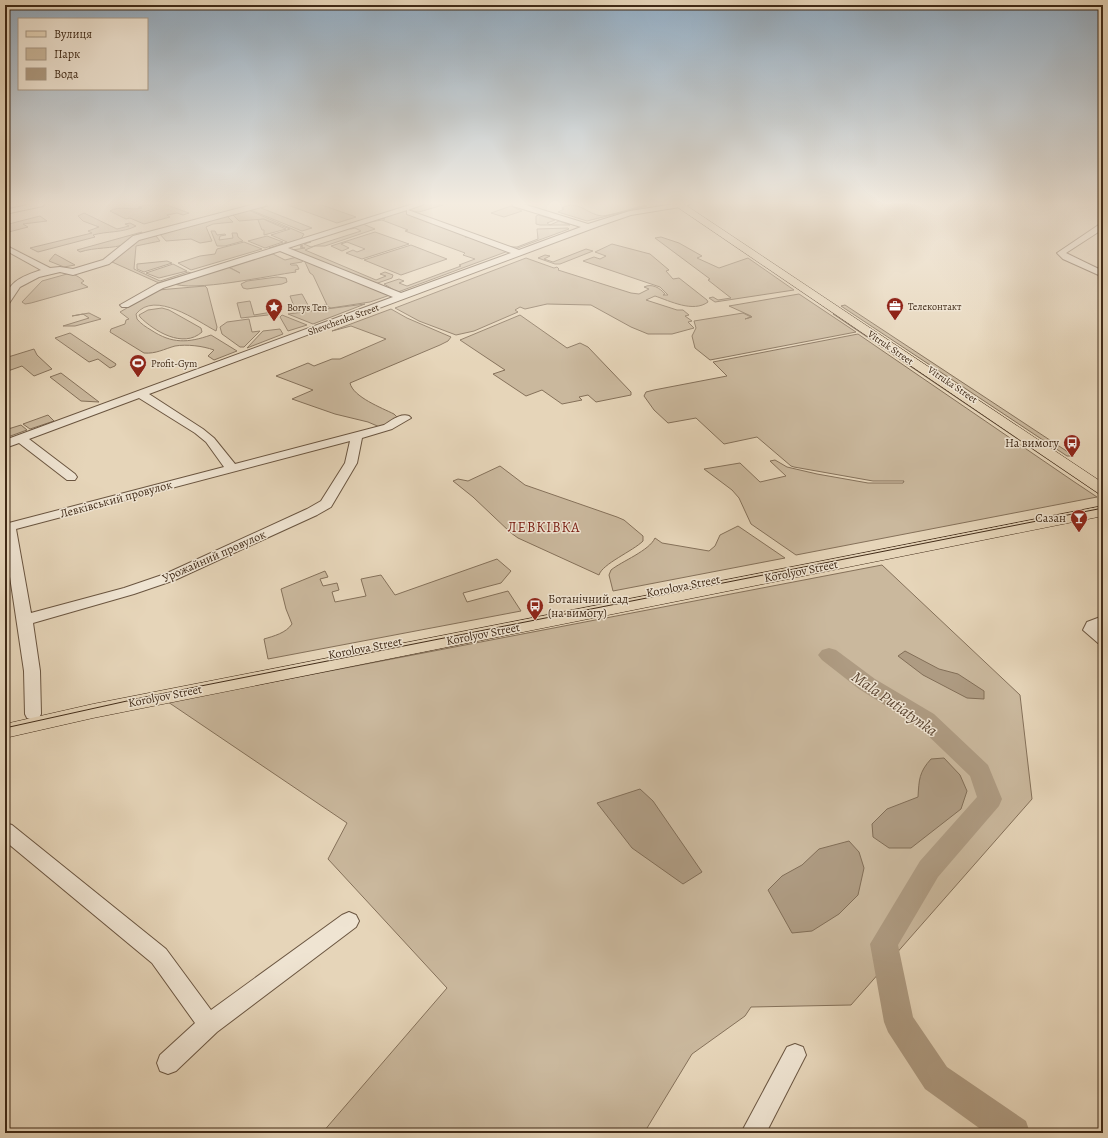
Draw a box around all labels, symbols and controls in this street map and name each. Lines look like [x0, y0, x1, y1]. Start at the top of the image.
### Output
legend [18, 18, 148, 90]
text: Вулиця [54, 26, 92, 42]
text: Парк [54, 46, 80, 62]
text: Вода [54, 66, 79, 82]
office icon: Телеконтакт [885, 296, 905, 321]
place icon: Borys Ten [264, 297, 284, 322]
street label: Shevchenka Street [306, 300, 381, 338]
place label: Телеконтакт [908, 300, 962, 313]
place label: Borys Ten [287, 301, 328, 314]
street label: Vitruk Street [864, 327, 917, 368]
sports icon: Profit-Gym [128, 353, 148, 378]
place label: Profit-Gym [151, 357, 198, 370]
street label: Vitruka Street [925, 363, 981, 406]
bus stop icon: На вимогу [1062, 433, 1082, 458]
place label: На вимогу [1005, 435, 1060, 451]
street label: Левківський провулок [58, 476, 174, 522]
bar icon: Сазан [1069, 508, 1089, 533]
place label: Сазан [1035, 510, 1066, 526]
district label: ЛЕВКІВКА [508, 518, 580, 537]
street label: Урожайний провулок [160, 526, 268, 586]
street label: Korolyov Street [763, 556, 839, 586]
street label: Korolova Street [645, 571, 721, 601]
place label: Ботанічний сад (на вимогу) [548, 591, 628, 621]
bus stop icon: Ботанічний сад (на вимогу) [525, 596, 545, 621]
street label: Korolyov Street [445, 619, 521, 649]
street label: Korolova Street [327, 633, 403, 663]
water label: Mala Putiatynka [847, 666, 942, 742]
street label: Korolyov Street [127, 681, 203, 711]

